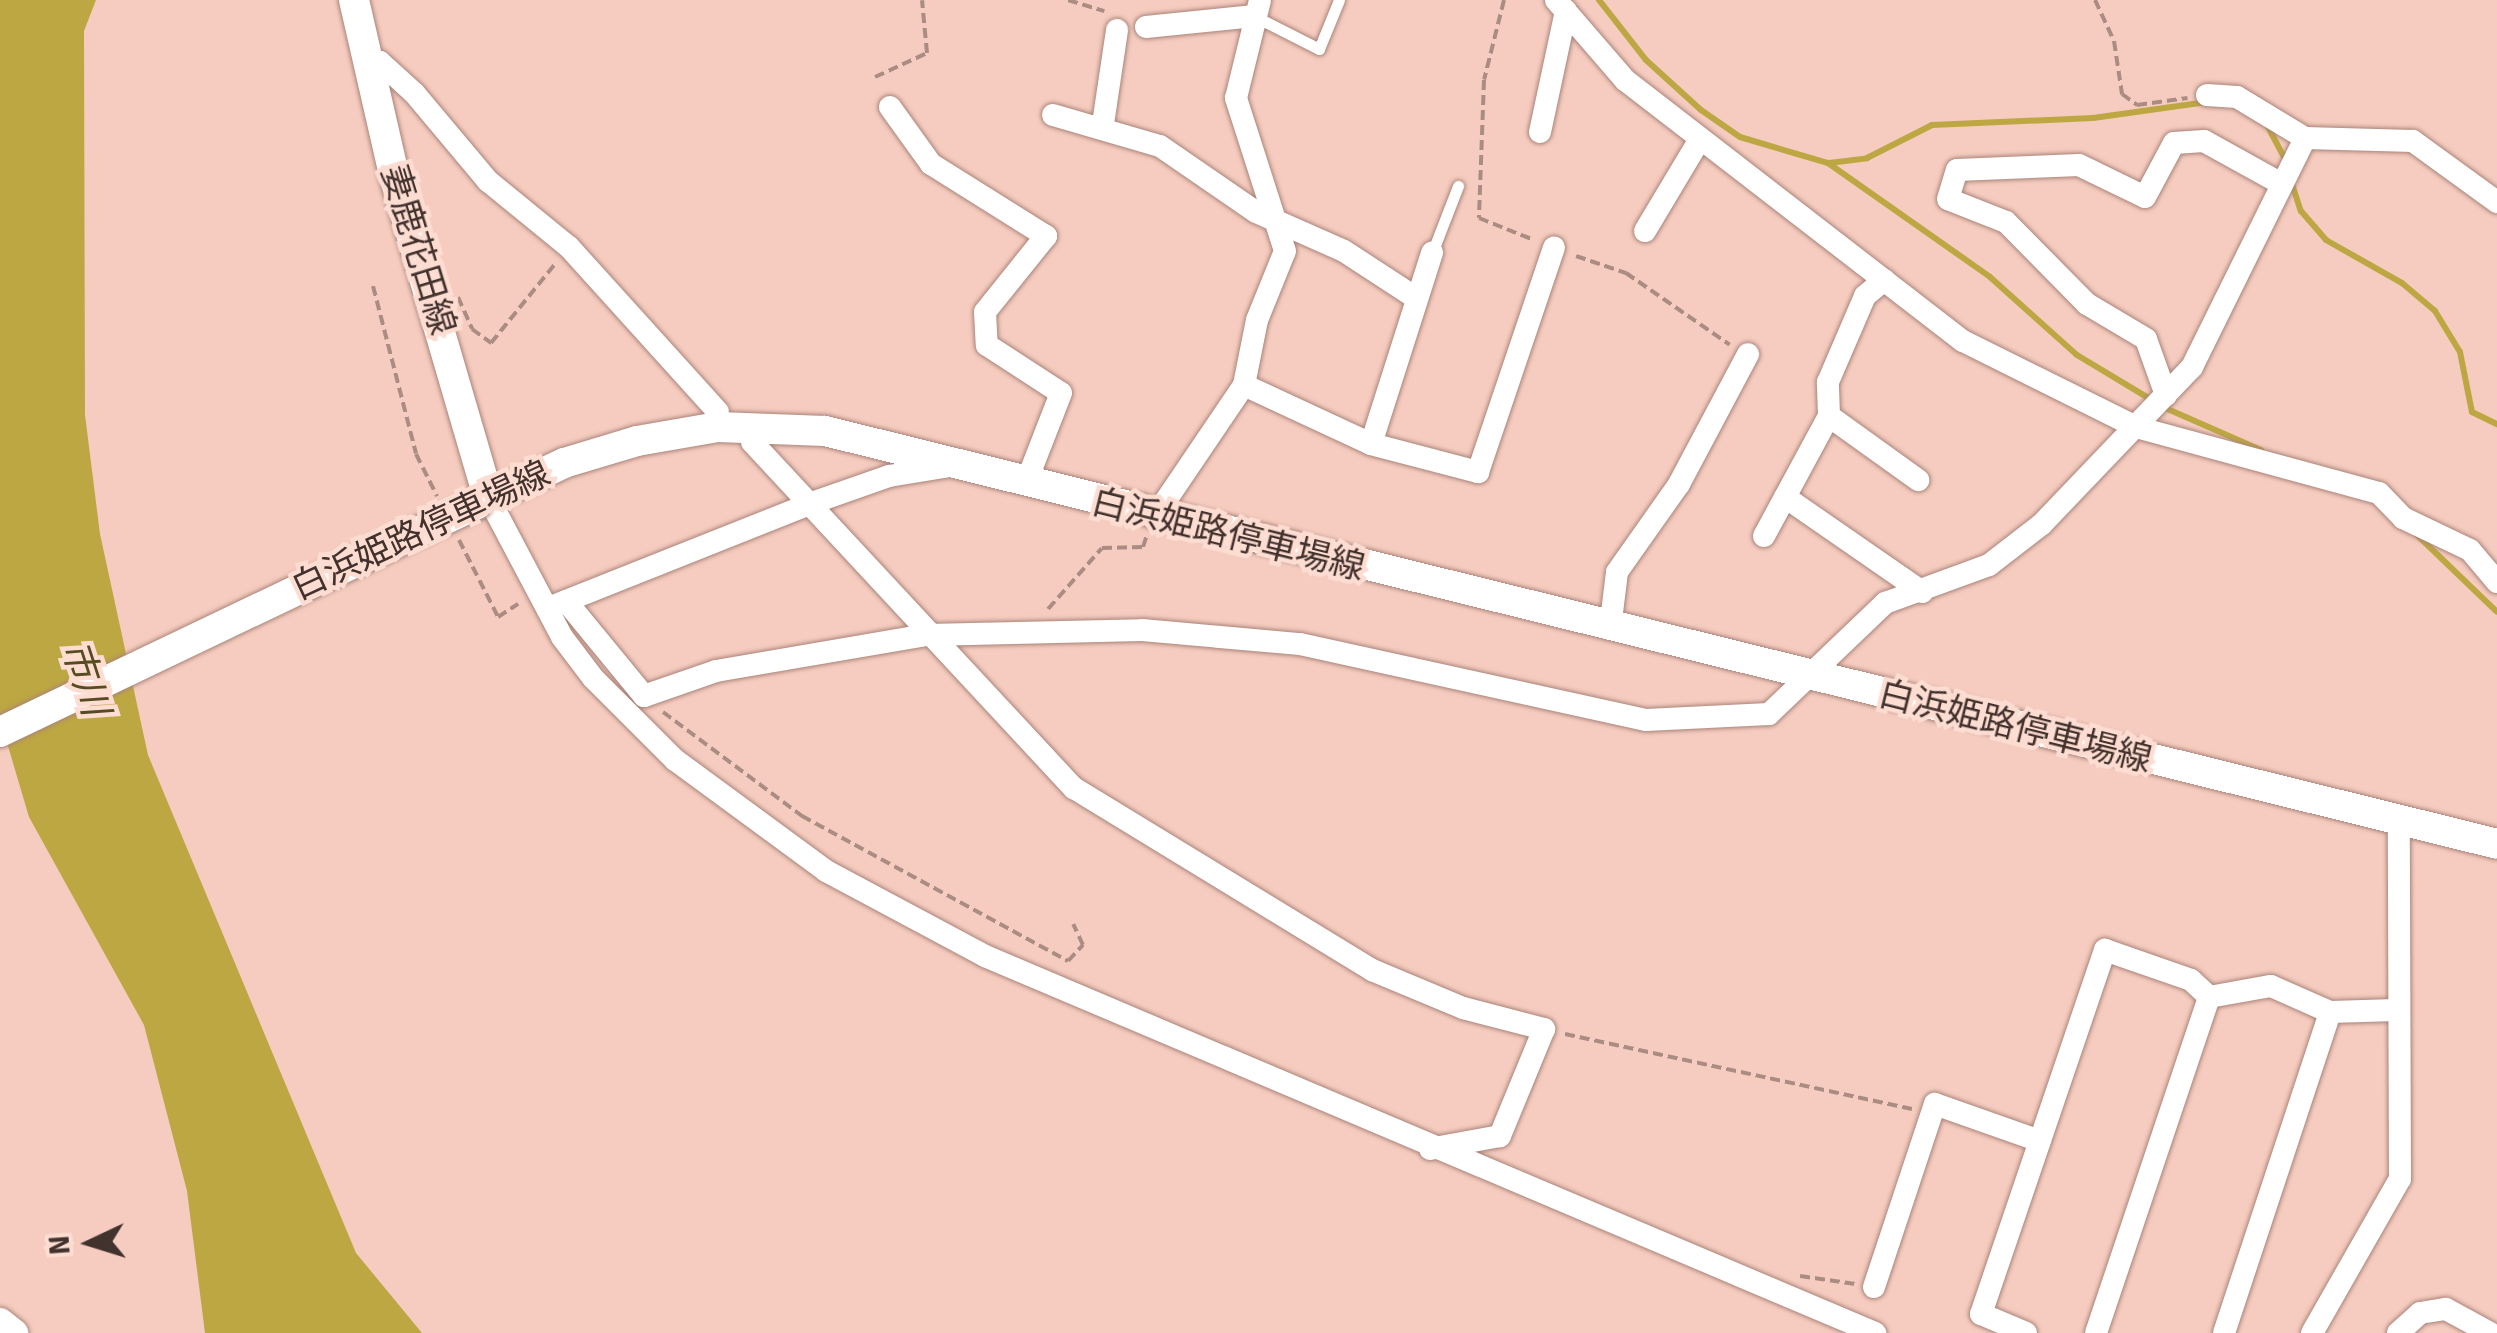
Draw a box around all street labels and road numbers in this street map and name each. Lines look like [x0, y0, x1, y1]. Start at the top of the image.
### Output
street label: 妻鹿花田線 [372, 160, 464, 340]
street label: 白浜姫路停車場線 [285, 453, 557, 609]
street label: 白浜姫路停車場線 [1087, 481, 1369, 589]
street label: 白浜姫路停車場線 [1874, 673, 2156, 781]

